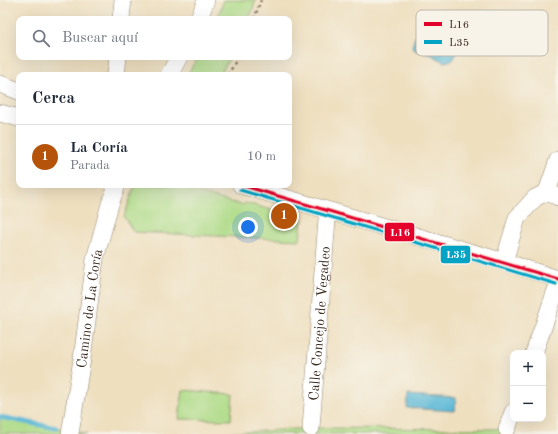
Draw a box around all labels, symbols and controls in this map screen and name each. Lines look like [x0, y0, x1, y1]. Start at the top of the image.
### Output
legend [416, 10, 548, 56]
search box [16, 16, 292, 60]
text: L16 [449, 20, 469, 31]
icon: search [30, 27, 52, 49]
text: Buscar aquí [62, 31, 138, 46]
text: L35 [449, 38, 469, 49]
text: Cerca [32, 90, 75, 107]
text: La Coría [70, 141, 128, 156]
text: 1 [41, 150, 49, 163]
text: 10 m [247, 150, 276, 163]
text: Parada [70, 159, 110, 172]
pin: 1 [271, 201, 297, 231]
your location [238, 217, 258, 237]
line badge: L16 [384, 222, 415, 242]
text: L16 [390, 228, 410, 239]
line badge: L35 [440, 245, 471, 264]
street label: Calle Concejo de Vegadeo [307, 246, 333, 401]
street label: Camino de La Coría [75, 247, 105, 369]
text: L35 [446, 250, 466, 261]
map controls [510, 350, 546, 422]
button: + [510, 350, 546, 386]
button: − [510, 386, 546, 422]

